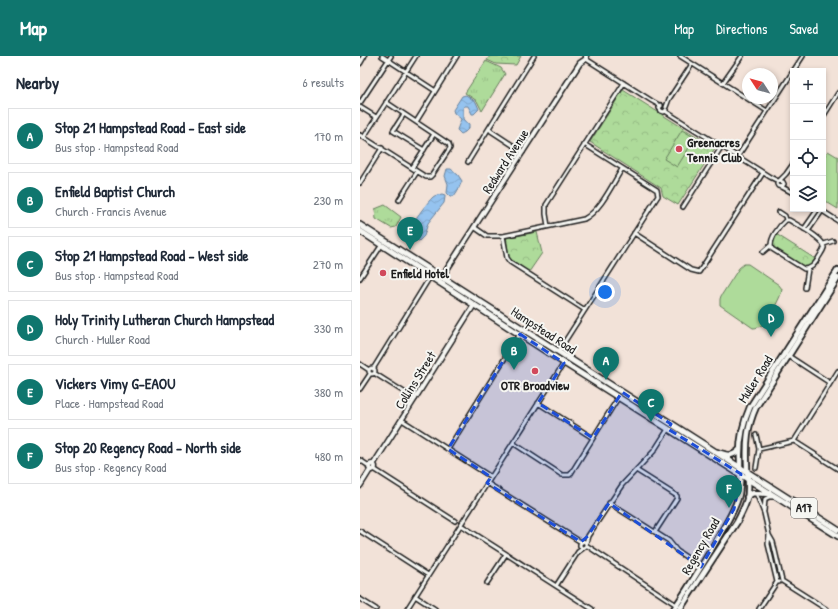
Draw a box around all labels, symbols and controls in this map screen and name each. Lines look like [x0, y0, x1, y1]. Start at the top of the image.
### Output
text: Map [20, 15, 47, 41]
text: Map [674, 19, 694, 38]
text: Directions [716, 19, 767, 38]
text: Saved [789, 19, 818, 38]
north arrow [742, 68, 778, 104]
map controls [790, 68, 826, 212]
button: + [790, 68, 826, 104]
text: Nearby [16, 71, 59, 94]
text: 6 results [303, 73, 344, 91]
button: − [790, 104, 826, 140]
text: Stop 21 Hampstead Road - East side [55, 117, 246, 138]
street label: Redward Avenue [477, 125, 533, 197]
text: A [27, 127, 33, 145]
text: 170 m [314, 127, 343, 145]
place label: Greenacres Tennis Club [686, 133, 743, 166]
text: Bus stop · Hampstead Road [55, 138, 178, 156]
button: locate [790, 140, 826, 176]
marker: Greenacres Tennis Club [674, 144, 684, 154]
button: layers [790, 176, 826, 212]
text: Enfield Baptist Church [55, 181, 175, 202]
text: B [27, 191, 33, 209]
text: 230 m [313, 191, 343, 209]
text: Church · Francis Avenue [55, 202, 167, 220]
pin: E [397, 217, 423, 250]
text: Stop 21 Hampstead Road - West side [55, 245, 249, 266]
text: C [26, 255, 34, 273]
text: 270 m [313, 255, 343, 273]
place label: Enfield Hotel [391, 264, 449, 282]
text: Bus stop · Hampstead Road [55, 266, 178, 284]
marker: Enfield Hotel [378, 268, 388, 278]
your location [595, 282, 615, 302]
street label: Hampstead Road [508, 302, 580, 358]
pin: D [758, 304, 784, 337]
text: Holy Trinity Lutheran Church Hampstead [55, 309, 274, 330]
text: D [27, 319, 33, 337]
text: 330 m [314, 319, 343, 337]
text: Church · Muller Road [55, 330, 150, 348]
pin: B [501, 337, 527, 370]
street label: Collins Street [390, 347, 440, 412]
pin: A [593, 347, 619, 380]
street label: Muller Road [733, 352, 777, 406]
marker: OTR Broadview [530, 366, 540, 376]
text: Vickers Vimy G-EAOU [55, 373, 175, 394]
place label: OTR Broadview [501, 376, 569, 394]
text: E [27, 383, 33, 401]
text: 380 m [314, 383, 343, 401]
pin: C [638, 389, 664, 422]
text: Place · Hampstead Road [55, 394, 163, 412]
text: Stop 20 Regency Road - North side [55, 437, 241, 458]
text: F [28, 447, 32, 465]
text: 480 m [315, 447, 343, 465]
text: Bus stop · Regency Road [55, 458, 166, 476]
pin: F [716, 475, 742, 508]
road number: A17 [791, 498, 817, 518]
street label: Regency Road [677, 514, 723, 578]

